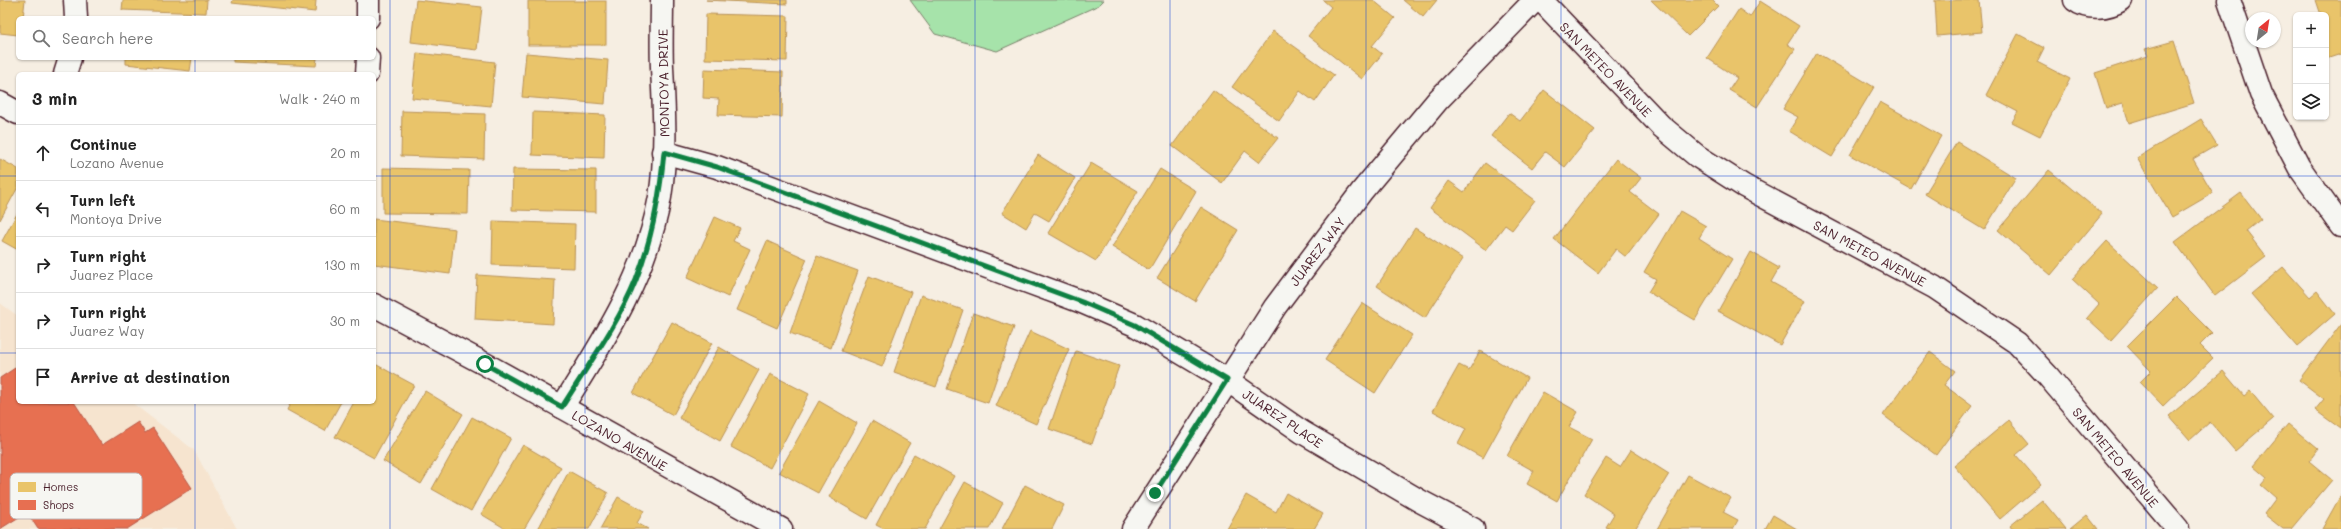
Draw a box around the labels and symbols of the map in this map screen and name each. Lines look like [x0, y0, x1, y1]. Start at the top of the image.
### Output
north arrow [2245, 12, 2281, 48]
street label: SAN METEO AVENUE [1556, 18, 1656, 120]
street label: MONTOYA DRIVE [654, 29, 672, 137]
street label: JUAREZ WAY [1285, 213, 1349, 289]
street label: SAN METEO AVENUE [1811, 216, 1929, 290]
route start [476, 355, 494, 373]
street label: JUAREZ PLACE [1240, 385, 1326, 451]
street label: SAN METEO AVENUE [2069, 403, 2163, 511]
street label: LOZANO AVENUE [569, 406, 671, 474]
legend [10, 473, 142, 519]
text: Homes [43, 479, 78, 494]
route end [1146, 484, 1164, 502]
text: Shops [43, 497, 74, 512]

